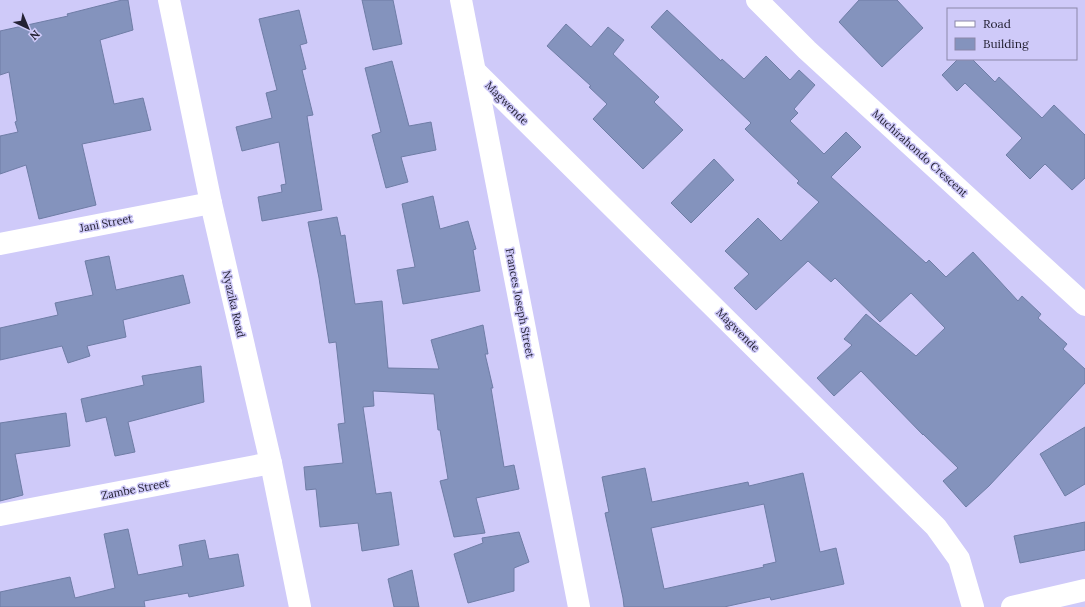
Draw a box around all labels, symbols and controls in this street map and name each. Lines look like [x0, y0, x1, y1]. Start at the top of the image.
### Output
north arrow [8, 8, 48, 48]
legend [947, 8, 1077, 60]
text: Road [983, 16, 1011, 31]
text: N [27, 27, 43, 44]
text: Building [983, 36, 1029, 51]
street label: Magwende [482, 78, 532, 128]
street label: Muchirahondo Crescent [869, 106, 971, 200]
street label: Jani Street [77, 211, 134, 235]
street label: Frances Joseph Street [502, 247, 538, 360]
street label: Nyazika Road [219, 269, 249, 339]
street label: Magwende [713, 305, 763, 355]
street label: Zambe Street [100, 475, 171, 502]

